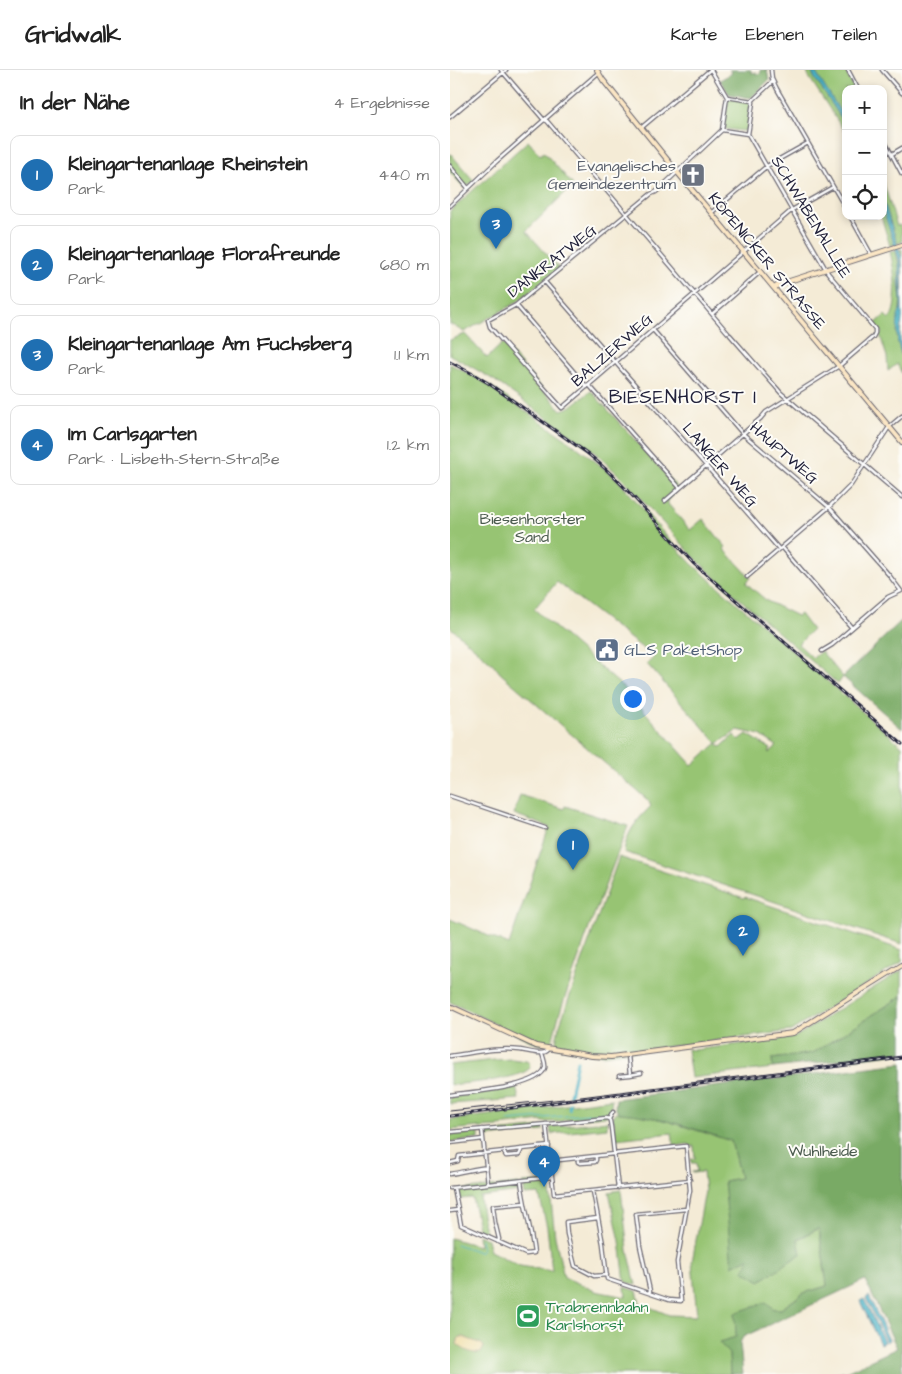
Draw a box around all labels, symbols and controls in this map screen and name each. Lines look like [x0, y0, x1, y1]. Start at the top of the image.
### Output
text: Gridwalk [25, 18, 121, 52]
text: Karte [670, 22, 718, 47]
text: Ebenen [746, 22, 804, 47]
text: Teilen [832, 22, 877, 47]
map controls [842, 85, 887, 220]
button: + [842, 85, 887, 130]
text: In der Nähe [20, 88, 130, 117]
text: 4 Ergebnisse [333, 92, 430, 114]
button: − [842, 130, 887, 175]
text: Kleingartenanlage Rheinstein [68, 151, 308, 178]
street label: SCHWABENALLEE [766, 152, 856, 283]
place label: Evangelisches Gemeindezentrum [547, 155, 677, 195]
church icon: Evangelisches Gemeindezentrum [680, 162, 706, 188]
text: 1 [36, 164, 38, 186]
text: 440 m [378, 164, 429, 186]
button: locate [842, 175, 887, 220]
text: Park [68, 178, 105, 200]
street label: KÖPENICKER STRASSE [703, 188, 831, 335]
pin: 3 [480, 208, 512, 249]
street label: DANKRATWEG [503, 219, 601, 303]
text: Kleingartenanlage Florafreunde [68, 241, 340, 268]
text: 2 [32, 254, 42, 276]
text: 680 m [380, 254, 429, 276]
text: Park [68, 268, 105, 290]
street label: BALZERWEG [566, 308, 658, 392]
text: Kleingartenanlage Am Fuchsberg [68, 331, 352, 358]
text: 3 [33, 344, 41, 366]
text: 1.1 km [394, 344, 429, 366]
text: Park [68, 358, 105, 380]
district label: BIESENHORST I [609, 384, 757, 411]
street label: HAUPTWEG [745, 417, 823, 489]
street label: LANGER WEG [677, 418, 763, 512]
text: Im Carlsgarten [68, 421, 197, 448]
text: 4 [32, 434, 42, 456]
text: 1.2 km [387, 434, 429, 456]
text: Park · Lisbeth-Stern-Straße [68, 448, 280, 470]
park label: Biesenhorster Sand [480, 508, 585, 548]
public building icon: GLS PaketShop [594, 637, 620, 663]
place label: GLS PaketShop [624, 639, 742, 661]
your location [620, 686, 646, 712]
pin: 1 [557, 829, 589, 870]
pin: 2 [727, 915, 759, 956]
park label: Wuhlheide [788, 1140, 858, 1162]
pin: 4 [528, 1146, 560, 1187]
place label: Trabrennbahn Karlshorst [546, 1296, 648, 1336]
sports icon: Trabrennbahn Karlshorst [515, 1303, 541, 1329]

